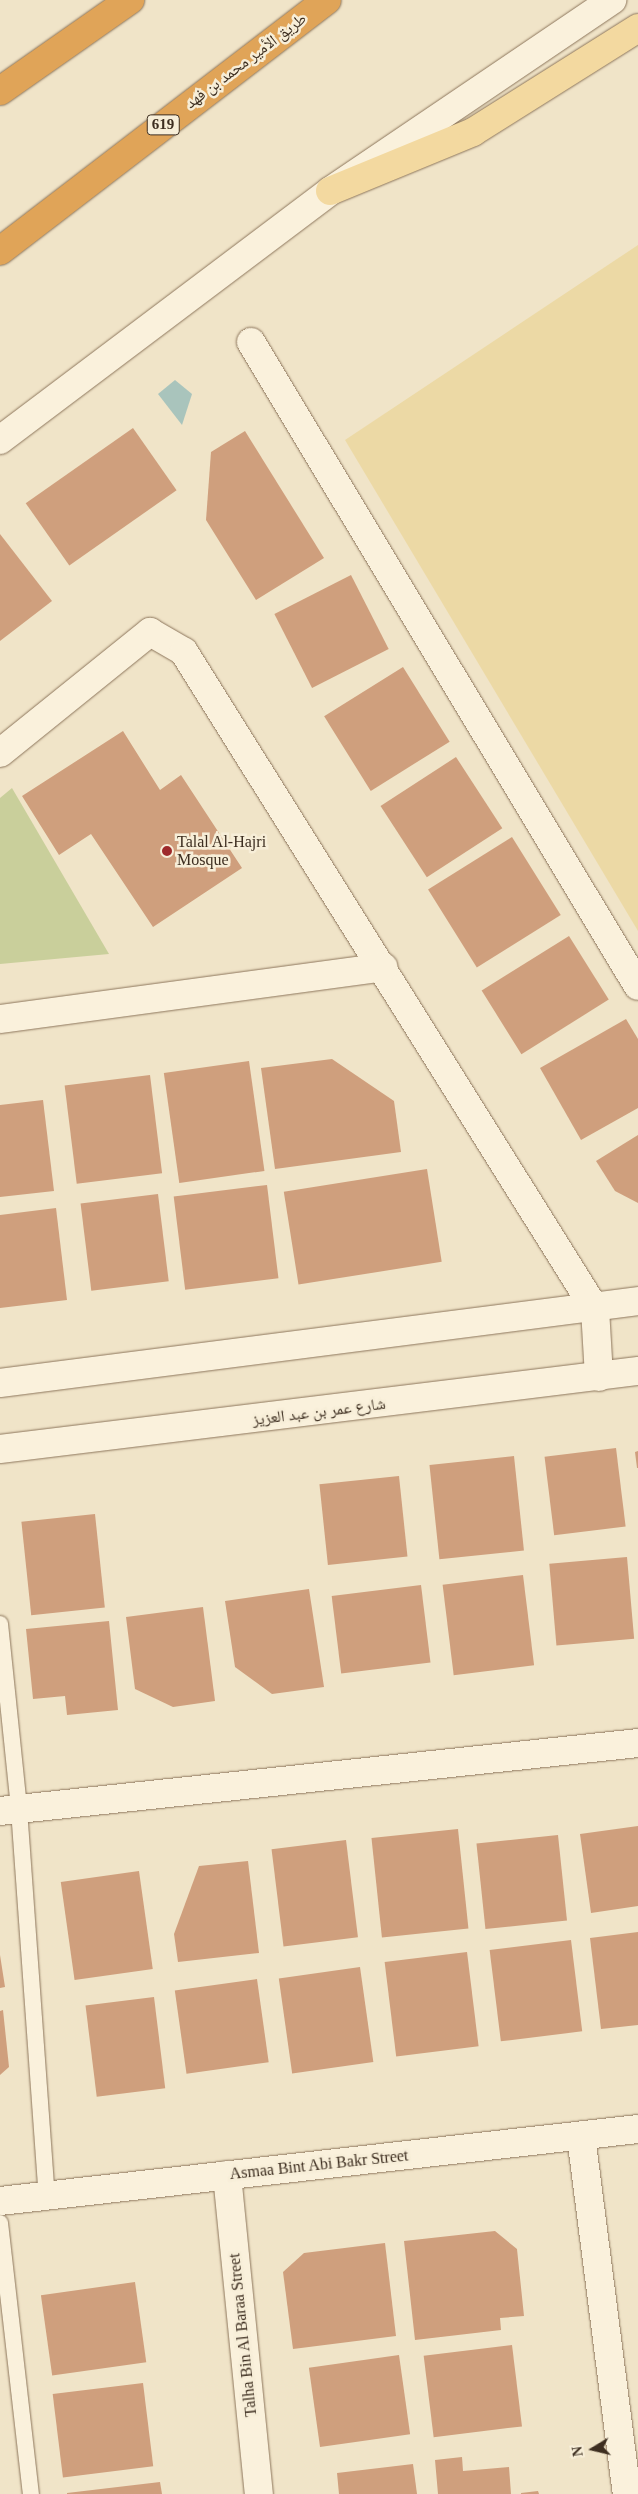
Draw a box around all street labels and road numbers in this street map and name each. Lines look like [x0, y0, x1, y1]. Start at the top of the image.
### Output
street label: طريق الأمير محمد بن فهد [182, 9, 310, 113]
road number: 619 [147, 112, 179, 138]
street label: شارع عمر بن عبد العزيز [251, 1394, 387, 1430]
street label: Asmaa Bint Abi Bakr Street [228, 2146, 410, 2184]
street label: Talha Bin Al Baraa Street [225, 2252, 261, 2418]

